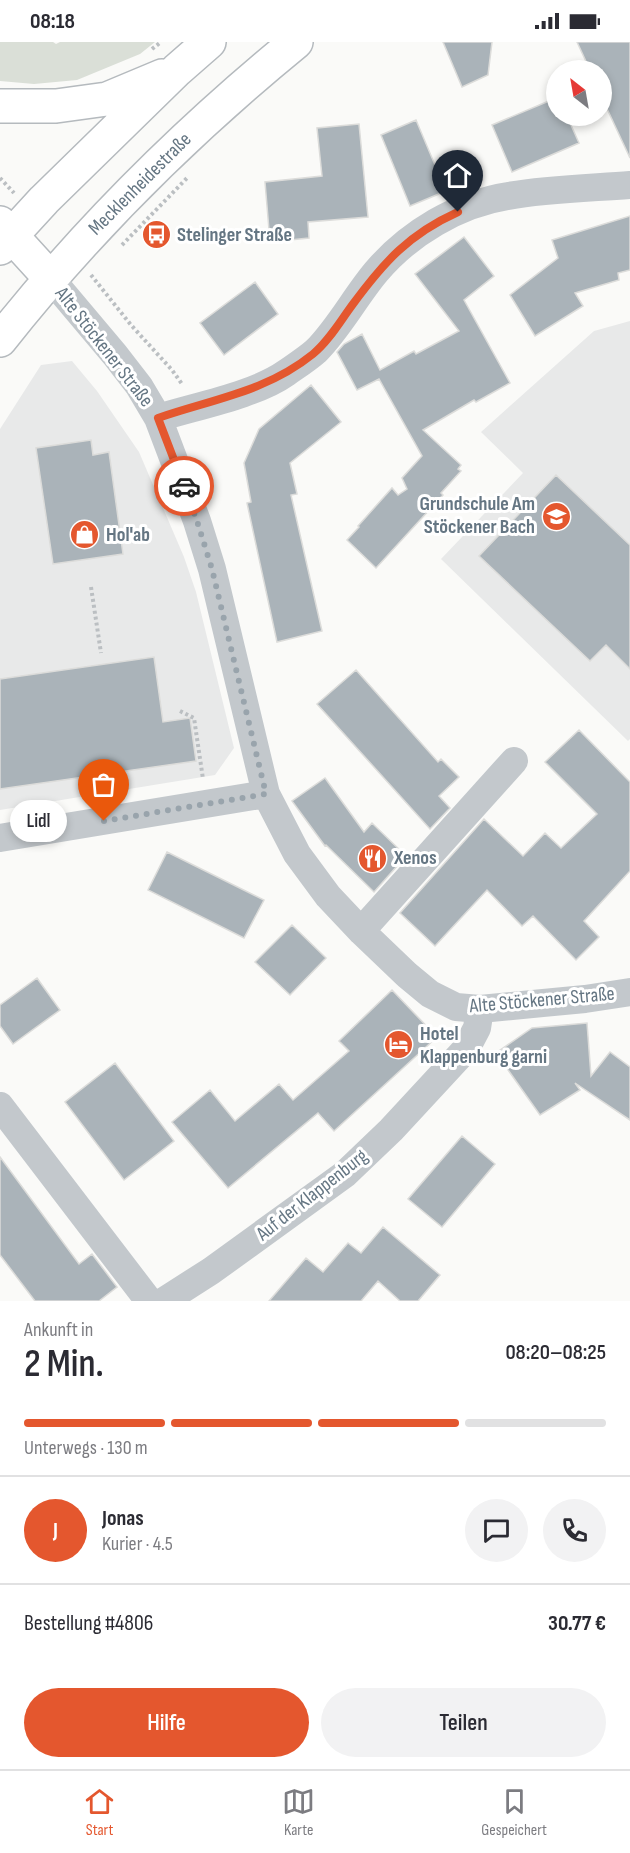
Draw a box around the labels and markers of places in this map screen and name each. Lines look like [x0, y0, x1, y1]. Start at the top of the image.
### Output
pin [432, 150, 483, 212]
bus stop icon: Stelinger Straße [140, 219, 172, 251]
place label: Stelinger Straße [177, 223, 292, 247]
place label: Grundschule Am Stöckener Bach [419, 492, 535, 539]
school or university icon: Grundschule Am Stöckener Bach [540, 500, 572, 532]
shop icon: Hol'ab [69, 519, 101, 551]
place label: Hol'ab [106, 523, 150, 547]
pin [78, 759, 129, 821]
callout: Lidl [11, 800, 68, 842]
restaurant icon: Xenos [357, 842, 389, 874]
place label: Xenos [393, 846, 437, 870]
place label: Hotel Klappenburg garni [420, 1022, 547, 1069]
hotel icon: Hotel Klappenburg garni [383, 1029, 415, 1061]

